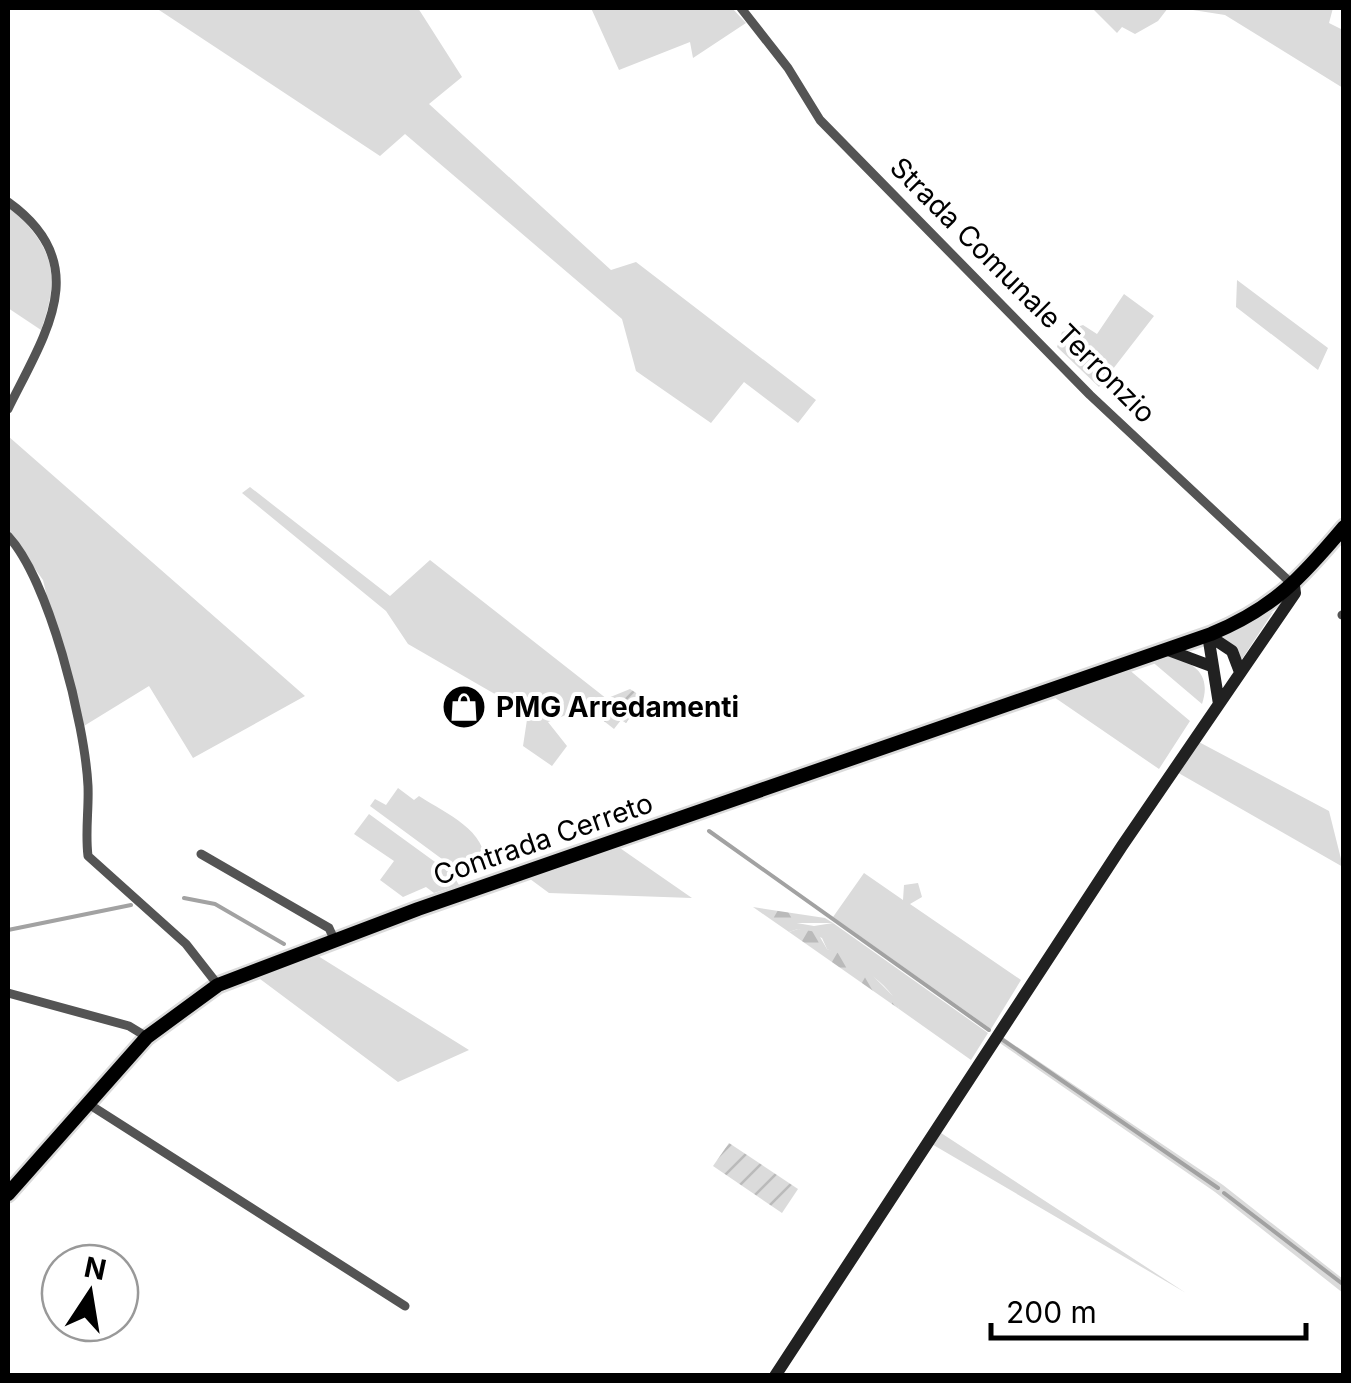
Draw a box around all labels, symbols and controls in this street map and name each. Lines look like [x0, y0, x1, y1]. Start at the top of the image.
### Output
street label: Strada Comunale Terronzio [883, 150, 1163, 430]
shop icon: PMG Arredamenti [441, 684, 487, 730]
place label: PMG Arredamenti [496, 690, 739, 724]
street label: Contrada Cerreto [429, 786, 657, 892]
north arrow [40, 1243, 140, 1343]
text: N [81, 1250, 109, 1287]
scale bar [991, 1278, 1306, 1340]
text: 200 m [1006, 1294, 1097, 1330]

